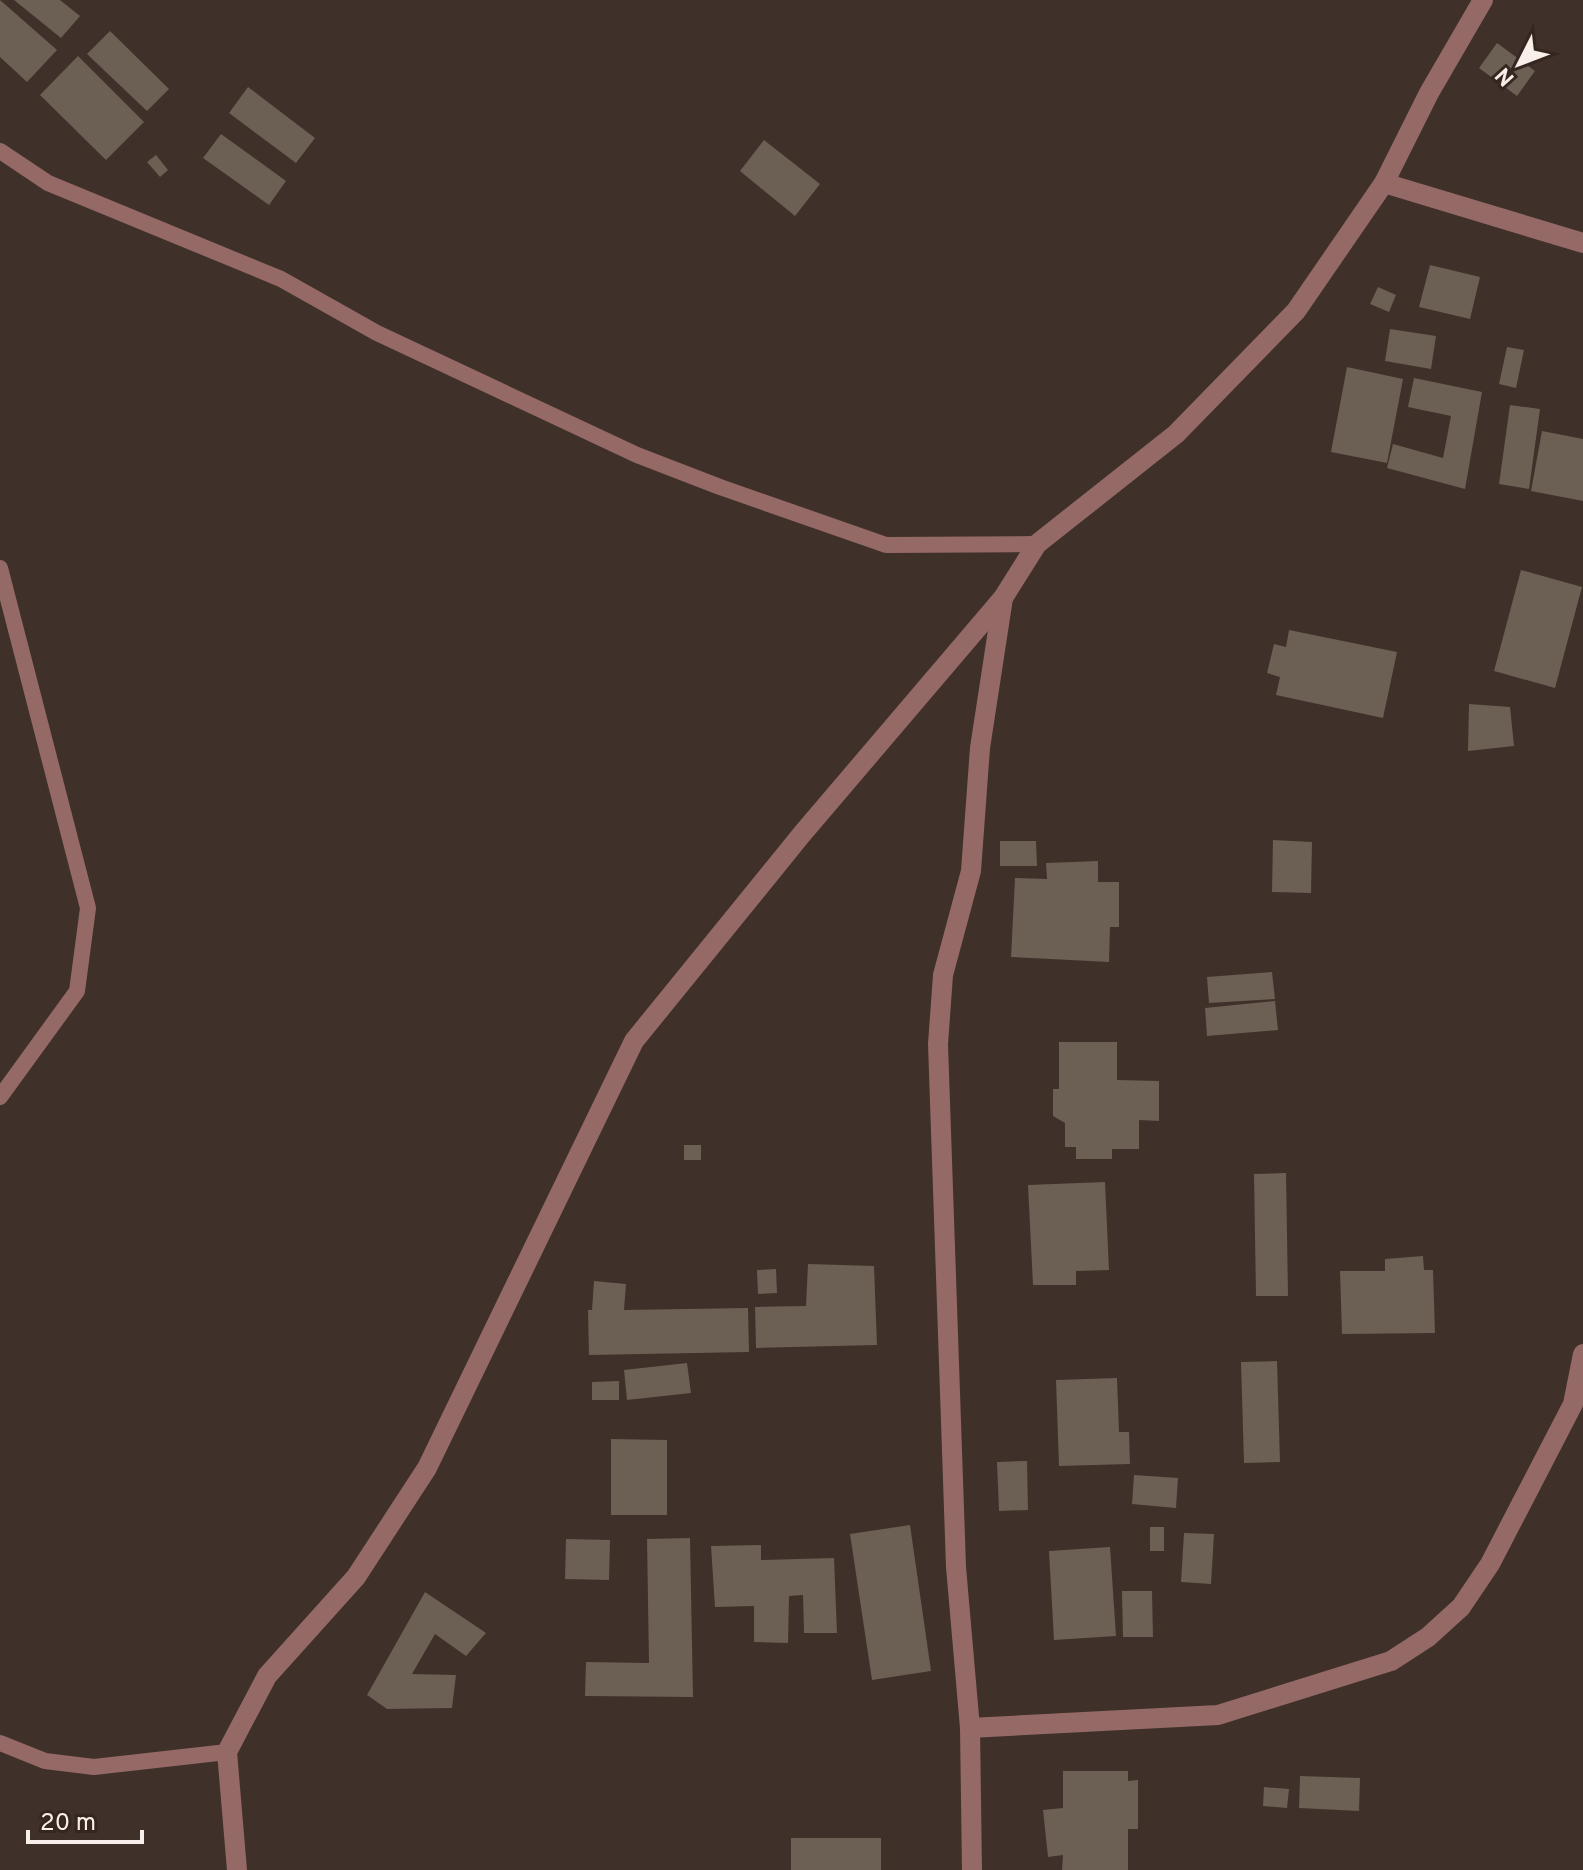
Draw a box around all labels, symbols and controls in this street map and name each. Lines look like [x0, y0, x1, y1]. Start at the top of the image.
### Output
north arrow [1479, 24, 1559, 104]
text: N [1491, 61, 1521, 91]
scale bar [28, 1794, 142, 1844]
text: 20 m [40, 1809, 96, 1839]

